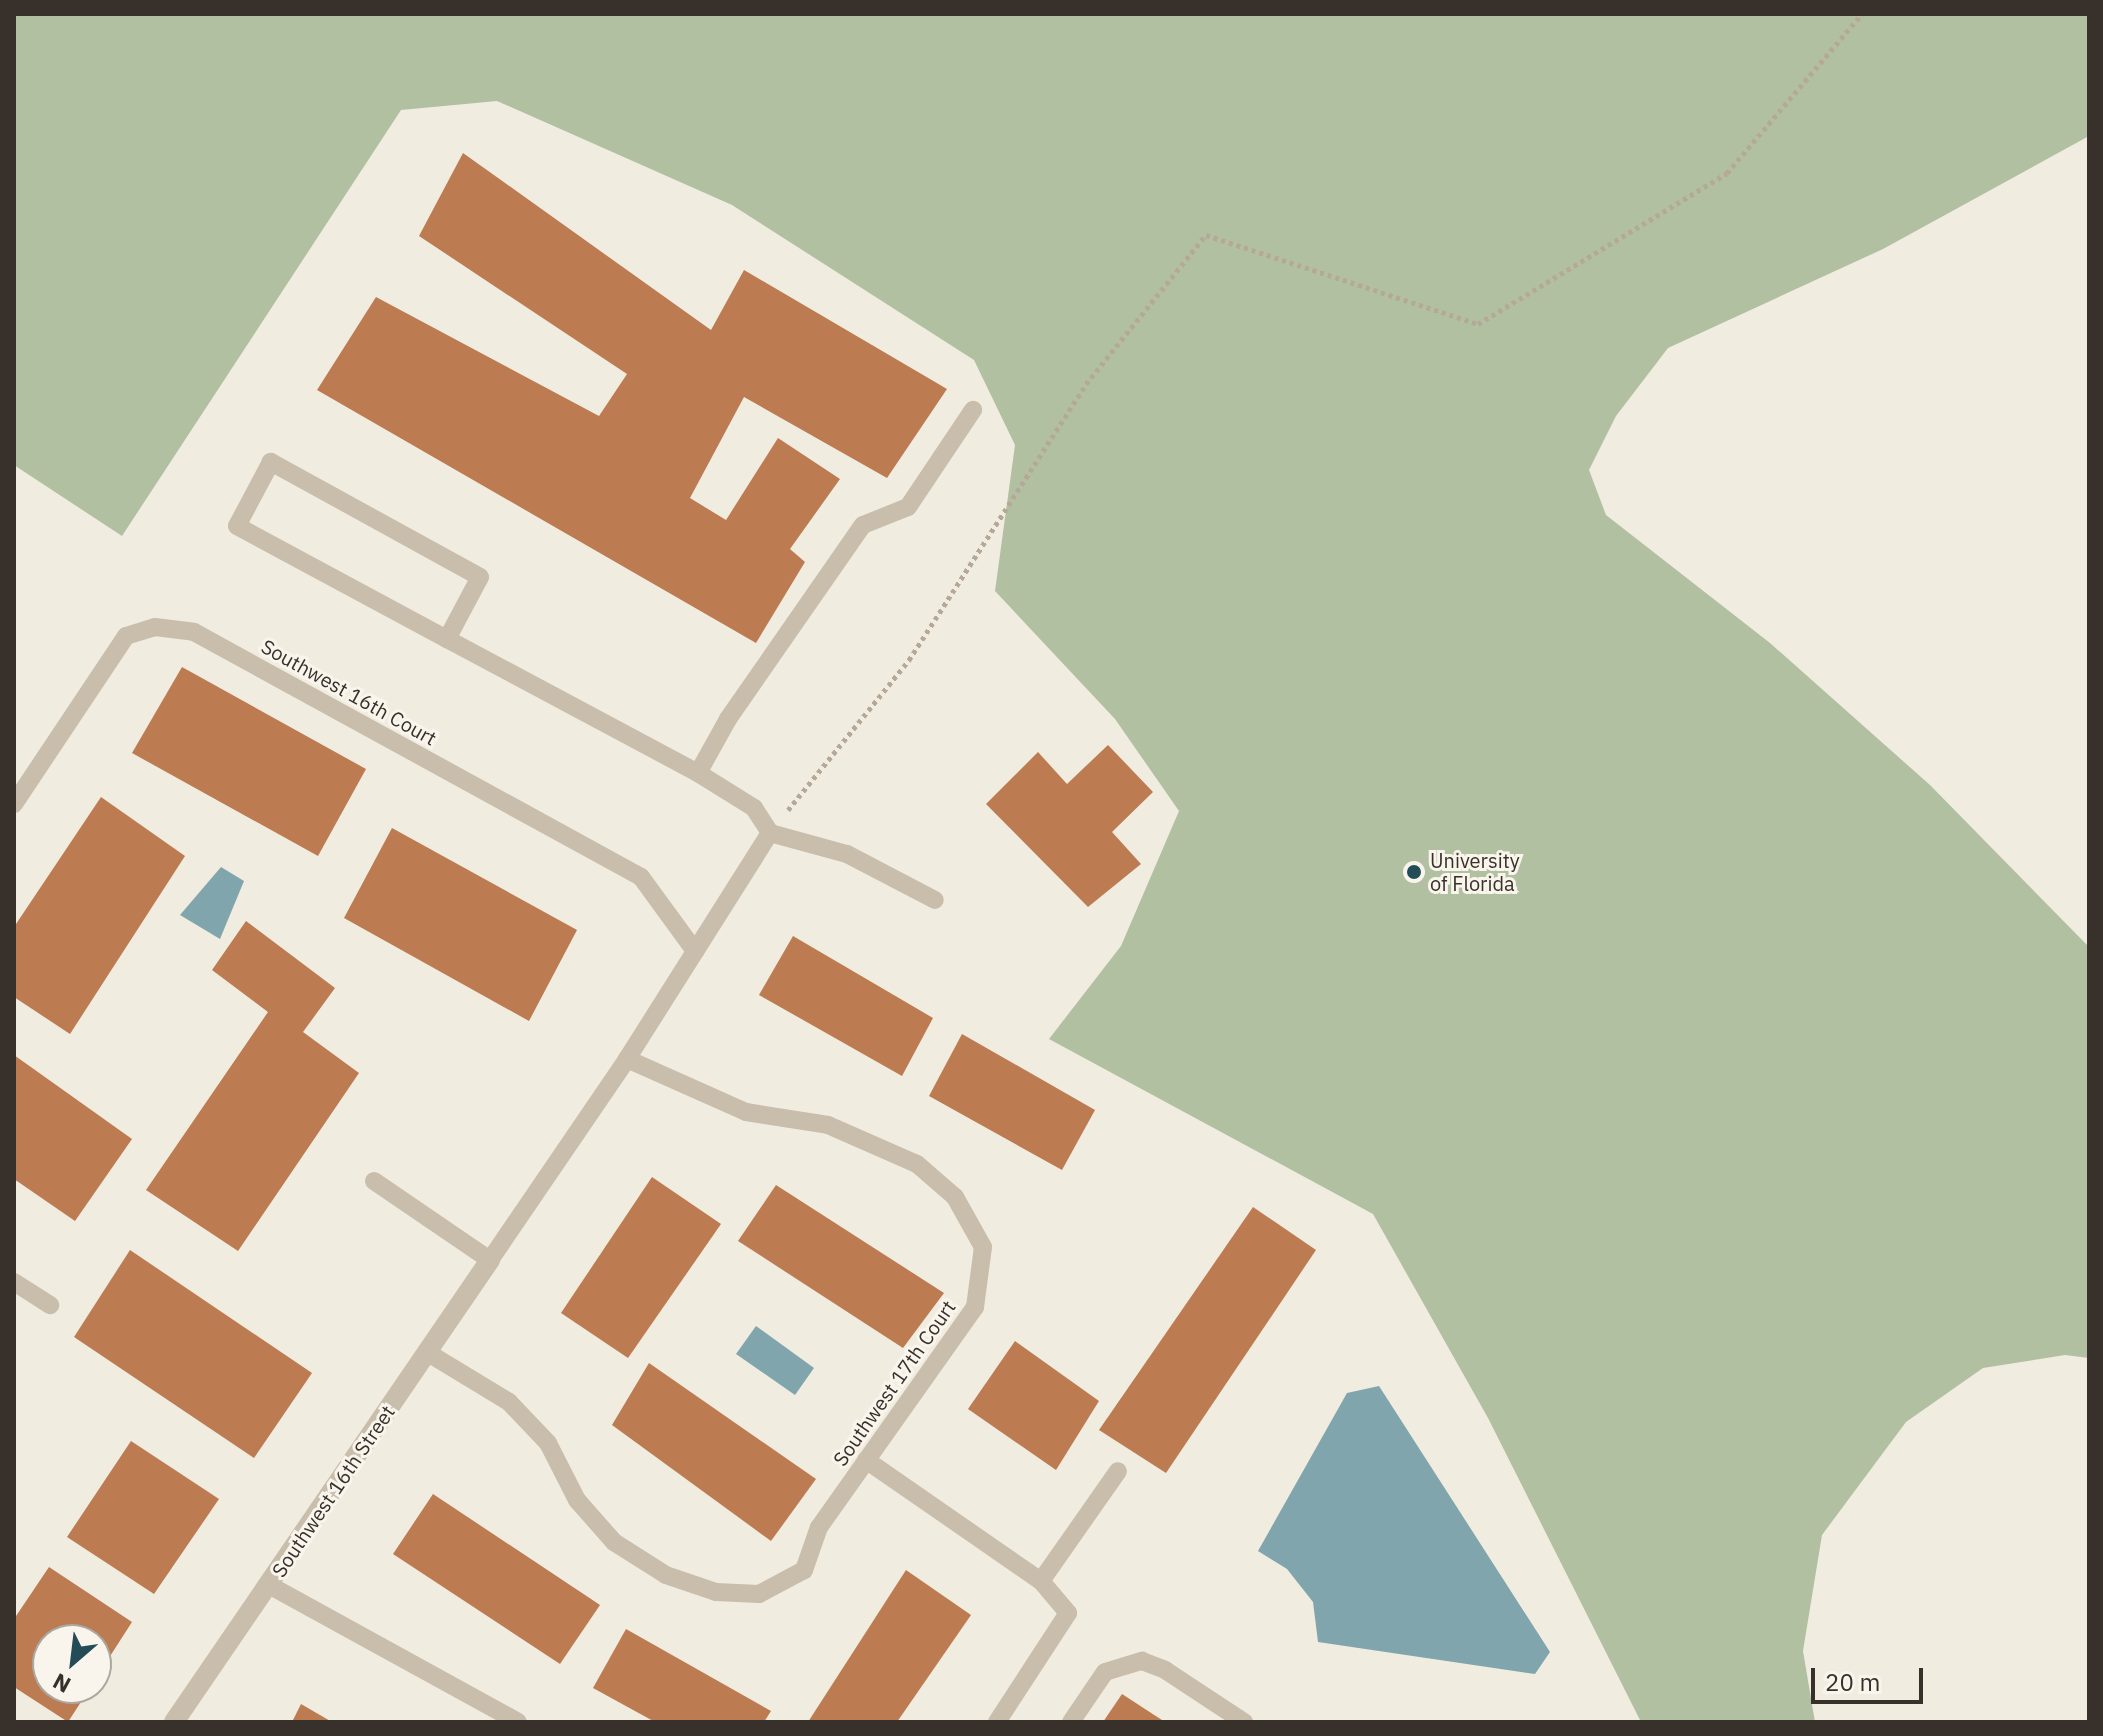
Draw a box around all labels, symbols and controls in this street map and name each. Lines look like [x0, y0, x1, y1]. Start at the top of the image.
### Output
street label: Southwest 16th Court [257, 634, 441, 750]
place label: University of Florida [1430, 848, 1520, 895]
marker: University of Florida [1405, 863, 1423, 881]
street label: Southwest 17th Court [828, 1296, 960, 1470]
street label: Southwest 16th Street [267, 1401, 399, 1581]
north arrow [32, 1624, 112, 1704]
scale bar [1815, 1652, 1927, 1702]
text: 20 m [1825, 1666, 1880, 1698]
text: N [48, 1667, 75, 1700]

